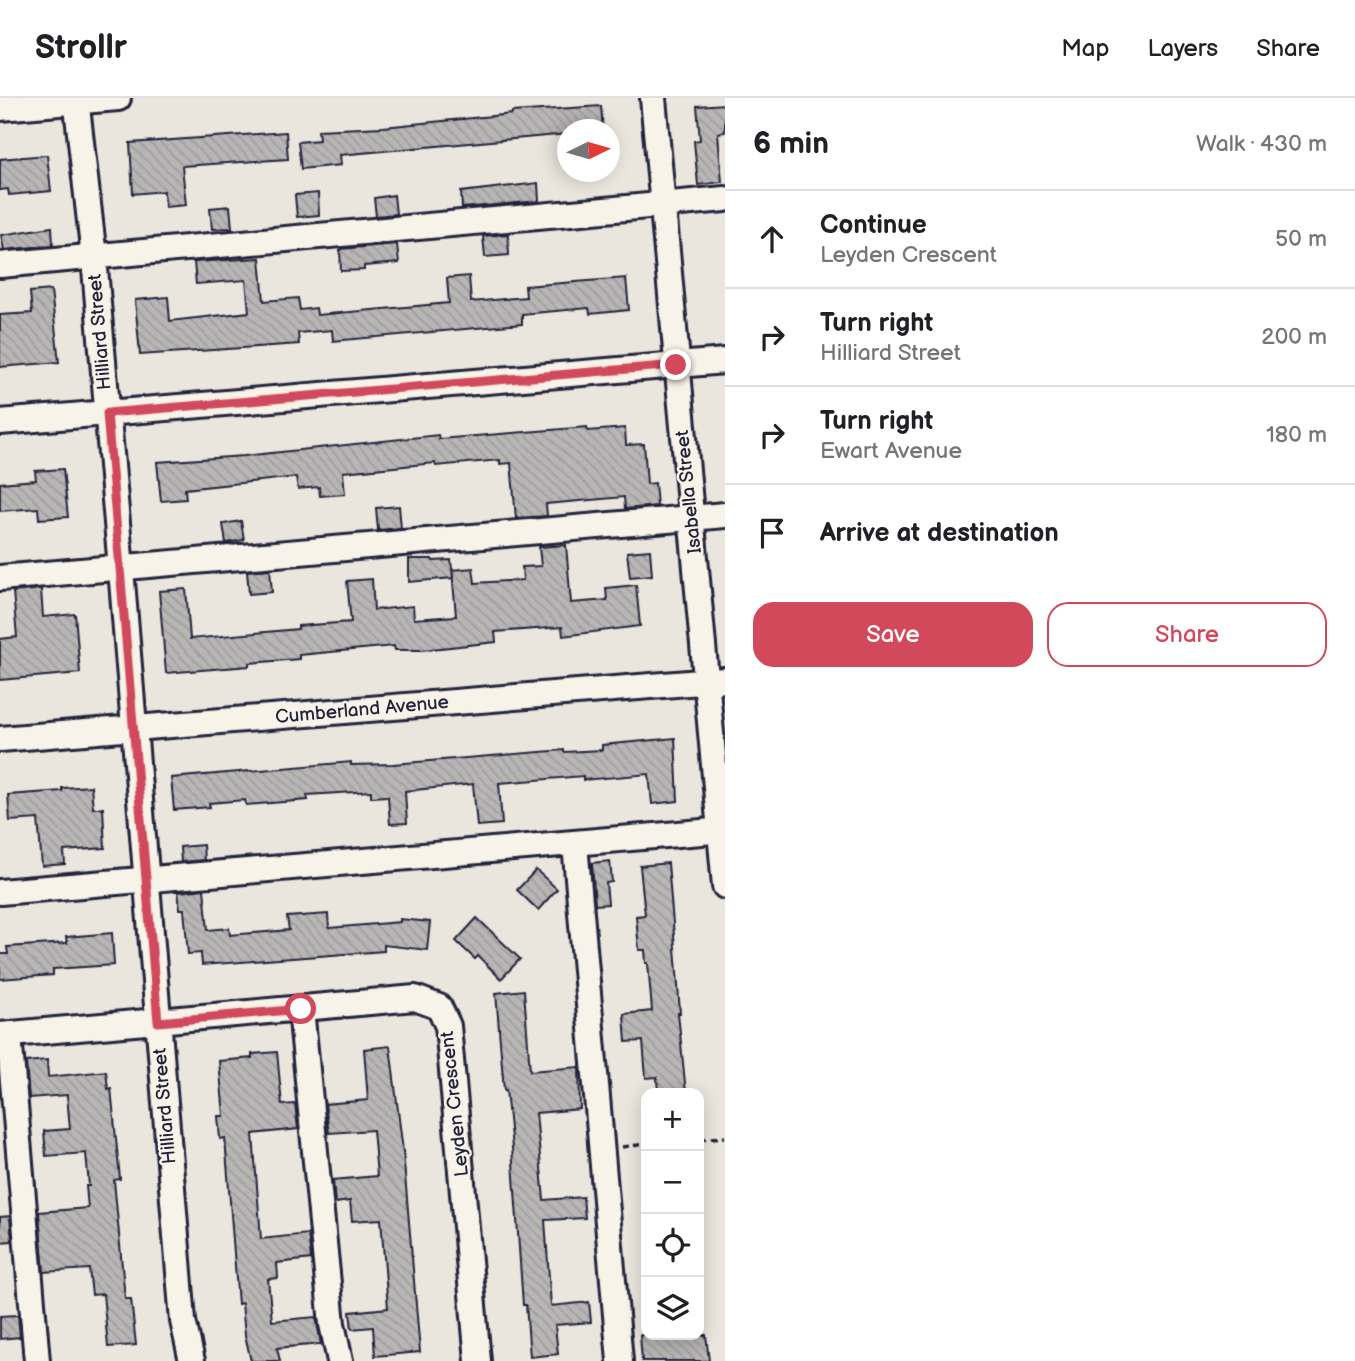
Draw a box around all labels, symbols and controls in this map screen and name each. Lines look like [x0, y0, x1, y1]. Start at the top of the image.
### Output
text: Strollr [35, 28, 127, 68]
text: Map [1061, 34, 1109, 63]
text: Layers [1147, 34, 1218, 63]
text: Share [1256, 34, 1320, 63]
north arrow [557, 119, 620, 182]
text: 6 min [753, 126, 829, 162]
text: Walk · 430 m [1196, 130, 1327, 158]
text: Continue [820, 210, 927, 241]
icon: ahead [753, 220, 791, 258]
text: 50 m [1275, 225, 1327, 253]
text: Leyden Crescent [820, 241, 997, 269]
street label: Hilliard Street [83, 273, 117, 391]
text: Turn right [820, 308, 933, 339]
icon: right [753, 318, 791, 356]
text: 200 m [1261, 323, 1327, 351]
text: Hilliard Street [820, 339, 961, 367]
route end [660, 349, 691, 380]
text: Turn right [820, 406, 933, 437]
icon: right [753, 416, 791, 454]
text: 180 m [1266, 421, 1327, 449]
street label: Isabella Street [671, 429, 707, 555]
text: Ewart Avenue [820, 437, 962, 465]
icon: arrive [753, 514, 791, 552]
text: Arrive at destination [820, 518, 1059, 549]
button: Save [753, 602, 1033, 667]
button: Share [1047, 602, 1327, 667]
street label: Cumberland Avenue [274, 691, 450, 729]
route start [285, 993, 316, 1024]
street label: Leyden Crescent [436, 1030, 474, 1178]
street label: Hilliard Street [148, 1047, 182, 1165]
map controls [641, 1088, 704, 1340]
button: + [641, 1088, 704, 1151]
button: − [641, 1151, 704, 1214]
button: locate [641, 1214, 704, 1277]
button: layers [641, 1277, 704, 1340]

